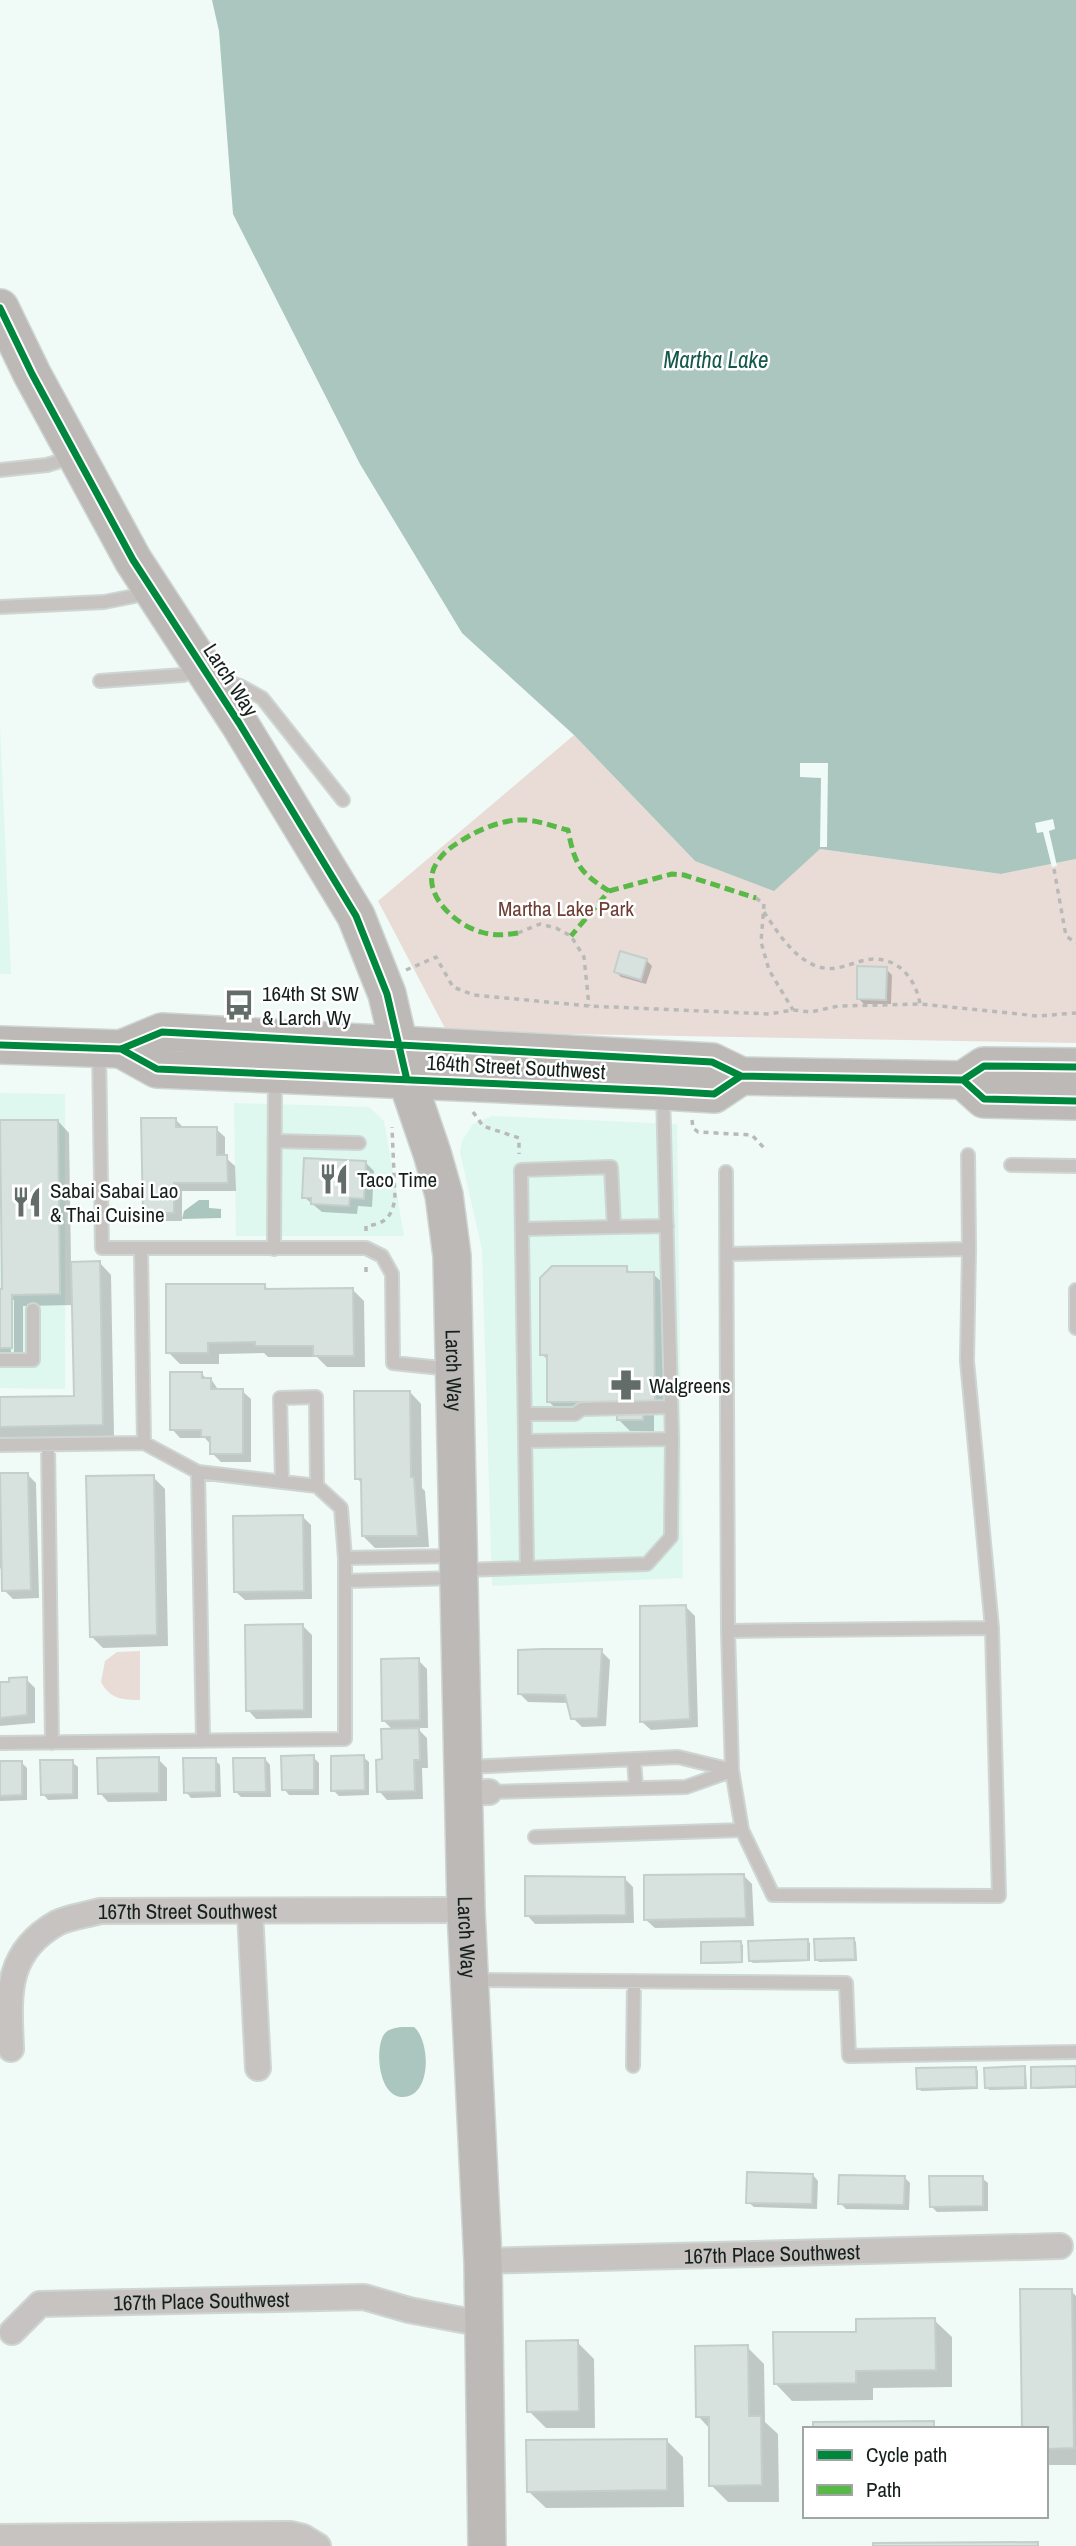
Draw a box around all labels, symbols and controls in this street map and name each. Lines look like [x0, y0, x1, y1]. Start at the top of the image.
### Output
water label: Martha Lake [664, 344, 768, 375]
street label: Larch Way [197, 638, 266, 722]
park label: Martha Lake Park [498, 894, 634, 923]
place label: 164th St SW & Larch Wy [262, 979, 359, 1032]
bus stop icon: 164th St SW & Larch Wy [222, 988, 256, 1022]
street label: 164th Street Southwest [426, 1048, 606, 1086]
restaurant icon: Taco Time [317, 1162, 351, 1196]
place label: Taco Time [357, 1165, 437, 1194]
place label: Sabai Sabai Lao & Thai Cuisine [50, 1176, 178, 1229]
restaurant icon: Sabai Sabai Lao & Thai Cuisine [10, 1185, 44, 1219]
street label: Larch Way [439, 1329, 470, 1412]
pharmacy icon: Walgreens [609, 1368, 643, 1402]
place label: Walgreens [649, 1371, 731, 1400]
street label: 167th Street Southwest [98, 1896, 277, 1926]
street label: Larch Way [451, 1896, 484, 1979]
street label: 167th Place Southwest [683, 2237, 861, 2270]
street label: 167th Place Southwest [113, 2284, 290, 2317]
legend [803, 2427, 1048, 2518]
text: Cycle path [866, 2440, 947, 2469]
text: Path [866, 2475, 901, 2504]

